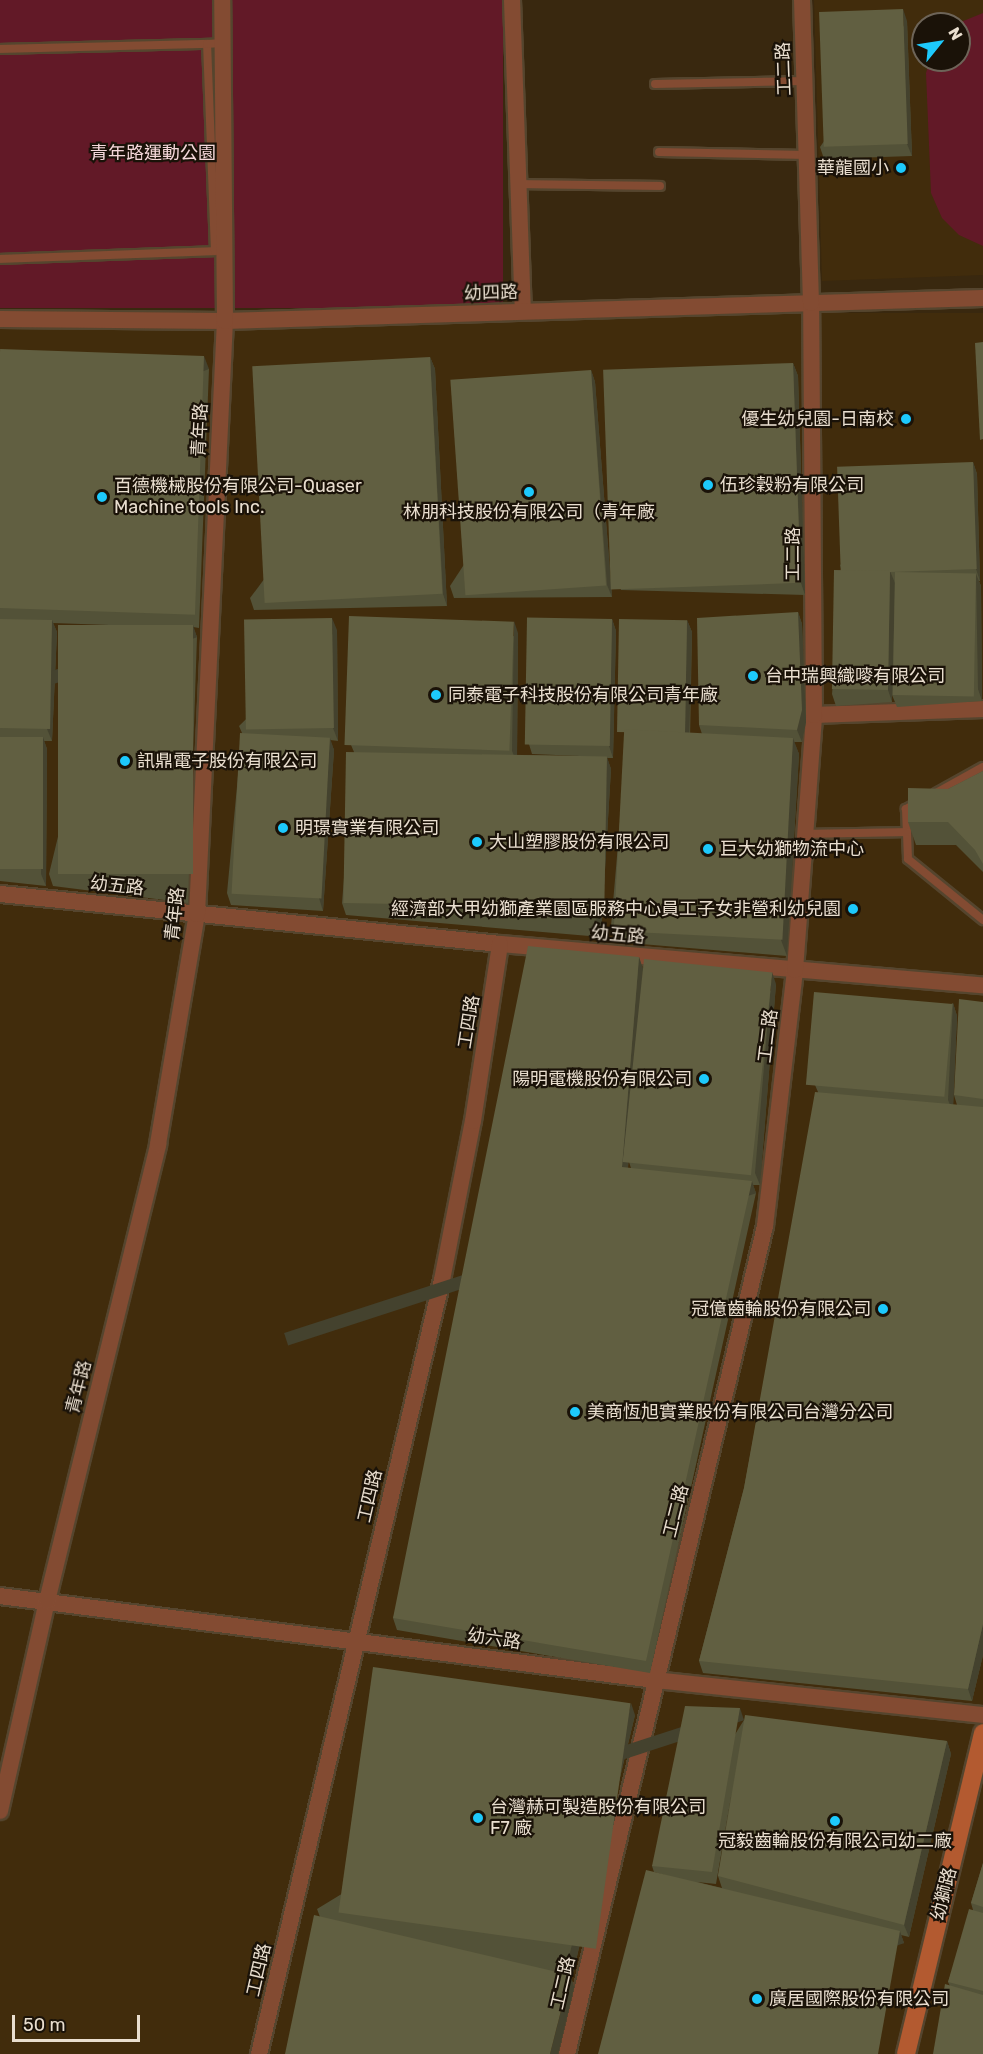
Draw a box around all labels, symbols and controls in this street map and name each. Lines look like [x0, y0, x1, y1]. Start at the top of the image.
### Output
north arrow [911, 12, 971, 72]
text: N [944, 24, 966, 43]
street label: 工二路 [772, 42, 796, 96]
park label: 青年路運動公園 [90, 142, 216, 164]
place label: 華龍國小 [817, 157, 889, 179]
marker: 華龍國小 [894, 161, 908, 175]
street label: 幼四路 [464, 281, 518, 305]
street label: 青年路 [188, 402, 212, 458]
place label: 優生幼兒園-日南校 [741, 408, 894, 430]
marker: 優生幼兒園-日南校 [899, 412, 913, 426]
place label: 伍珍穀粉有限公司 [720, 474, 864, 496]
place label: 百德機械股份有限公司-Quaser Machine tools Inc. [114, 476, 362, 518]
marker: 伍珍穀粉有限公司 [701, 478, 715, 492]
marker: 林朋科技股份有限公司（青年廠 [522, 485, 536, 499]
marker: 百德機械股份有限公司-Quaser Machine tools Inc. [95, 490, 109, 504]
place label: 林朋科技股份有限公司（青年廠 [403, 501, 655, 523]
street label: 工二路 [782, 527, 804, 581]
place label: 台中瑞興織嘜有限公司 [765, 665, 945, 687]
marker: 台中瑞興織嘜有限公司 [746, 669, 760, 683]
place label: 同泰電子科技股份有限公司青年廠 [448, 684, 718, 706]
marker: 同泰電子科技股份有限公司青年廠 [429, 688, 443, 702]
place label: 訊鼎電子股份有限公司 [137, 750, 317, 772]
marker: 訊鼎電子股份有限公司 [118, 754, 132, 768]
place label: 明璟實業有限公司 [295, 817, 439, 839]
marker: 明璟實業有限公司 [276, 821, 290, 835]
place label: 大山塑膠股份有限公司 [489, 831, 669, 853]
marker: 大山塑膠股份有限公司 [470, 835, 484, 849]
place label: 巨大幼獅物流中心 [720, 838, 864, 860]
marker: 巨大幼獅物流中心 [701, 842, 715, 856]
street label: 幼五路 [89, 872, 145, 900]
street label: 青年路 [161, 886, 189, 942]
place label: 經濟部大甲幼獅產業園區服務中心員工子女非營利幼兒園 [391, 898, 841, 920]
marker: 經濟部大甲幼獅產業園區服務中心員工子女非營利幼兒園 [846, 902, 860, 916]
street label: 幼五路 [590, 922, 646, 948]
street label: 工四路 [454, 994, 484, 1050]
street label: 工二路 [754, 1008, 782, 1064]
place label: 陽明電機股份有限公司 [512, 1068, 692, 1090]
marker: 陽明電機股份有限公司 [697, 1072, 711, 1086]
place label: 冠億齒輪股份有限公司 [691, 1298, 871, 1320]
marker: 冠億齒輪股份有限公司 [876, 1302, 890, 1316]
street label: 青年路 [62, 1358, 96, 1416]
place label: 美商恆旭實業股份有限公司台灣分公司 [587, 1401, 893, 1423]
marker: 美商恆旭實業股份有限公司台灣分公司 [568, 1405, 582, 1419]
street label: 工四路 [353, 1467, 387, 1525]
street label: 工二路 [659, 1482, 693, 1540]
street label: 幼六路 [466, 1625, 522, 1653]
place label: 台灣赫可製造股份有限公司 F7 廠 [490, 1797, 706, 1840]
marker: 台灣赫可製造股份有限公司 F7 廠 [471, 1811, 485, 1825]
marker: 冠毅齒輪股份有限公司幼二廠 [828, 1814, 842, 1828]
place label: 冠毅齒輪股份有限公司幼二廠 [718, 1830, 952, 1852]
street label: 幼獅路 [927, 1865, 961, 1923]
street label: 工四路 [242, 1941, 276, 1999]
street label: 工二路 [546, 1954, 580, 2012]
place label: 廣居國際股份有限公司 [769, 1988, 949, 2010]
marker: 廣居國際股份有限公司 [750, 1992, 764, 2006]
scale bar [15, 2003, 142, 2041]
text: 50 m [23, 2014, 66, 2036]

